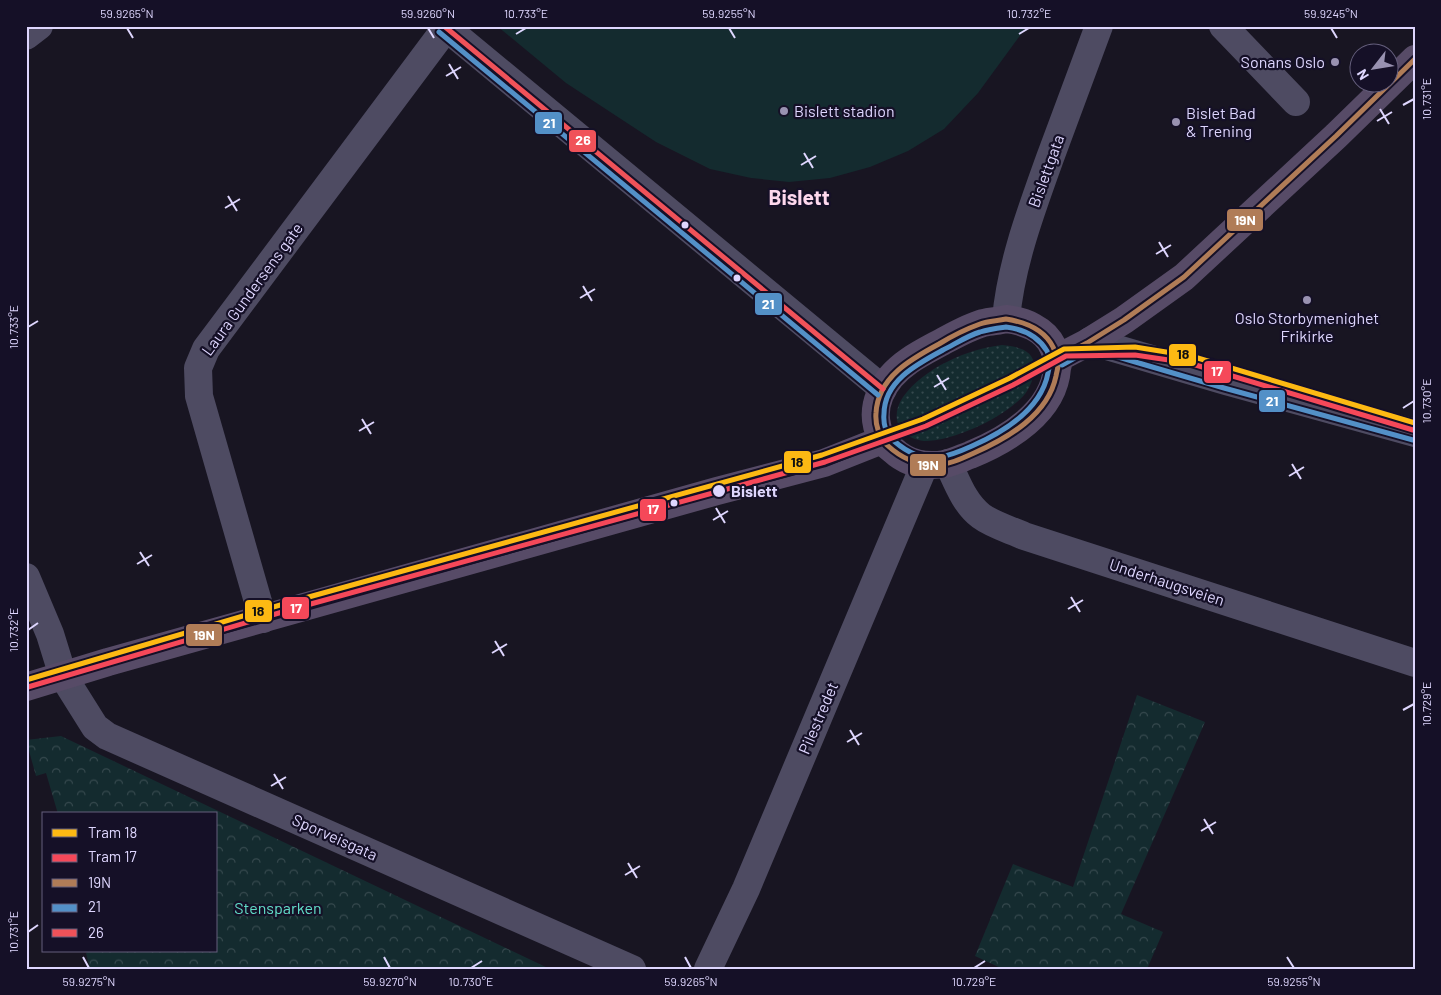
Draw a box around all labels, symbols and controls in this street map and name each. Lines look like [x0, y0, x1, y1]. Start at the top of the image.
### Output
text: 59.9265°N [100, 6, 154, 20]
text: 59.9260°N [401, 6, 455, 20]
text: 10.733°E [504, 6, 548, 20]
text: 59.9255°N [702, 6, 756, 20]
text: 10.732°E [1007, 6, 1051, 20]
text: 59.9245°N [1304, 6, 1358, 20]
north arrow [1348, 42, 1398, 92]
place label: Sonans Oslo [1241, 52, 1325, 71]
marker: Sonans Oslo [1329, 56, 1341, 68]
text: N [1353, 67, 1372, 83]
text: 10.731°E [1419, 78, 1433, 120]
place label: Bislett stadion [794, 101, 895, 120]
place label: Bislet Bad & Trening [1186, 103, 1256, 140]
marker: Bislett stadion [778, 105, 790, 117]
line badge: 21 [534, 111, 563, 135]
text: 21 [543, 114, 555, 131]
marker: Bislet Bad & Trening [1170, 116, 1182, 128]
line badge: 26 [568, 129, 597, 153]
text: 26 [575, 131, 591, 148]
street label: Bislettgata [1024, 132, 1067, 210]
district label: Bislett [768, 184, 830, 209]
line badge: 19N [1226, 208, 1264, 232]
text: 19N [1234, 211, 1256, 228]
street label: Laura Gundersens gate [197, 219, 306, 359]
unlabelled marker [680, 220, 690, 230]
unlabelled marker [732, 273, 742, 283]
line badge: 21 [754, 292, 783, 316]
marker: Oslo Storbymenighet Frikirke [1301, 294, 1313, 306]
text: 21 [762, 295, 774, 312]
text: 10.733°E [6, 305, 20, 349]
place label: Oslo Storbymenighet Frikirke [1235, 308, 1379, 345]
line badge: 18 [1168, 343, 1197, 367]
text: 18 [1177, 345, 1190, 362]
line badge: 17 [1203, 360, 1232, 384]
text: 17 [1211, 362, 1223, 379]
text: 10.730°E [1419, 379, 1433, 423]
line badge: 21 [1258, 389, 1286, 413]
text: 21 [1266, 392, 1278, 409]
line badge: 18 [783, 450, 812, 474]
text: 18 [791, 453, 804, 470]
line badge: 19N [909, 453, 947, 477]
text: 19N [917, 456, 939, 473]
place label: Bislett [731, 481, 778, 500]
marker: Bislett [711, 483, 727, 499]
line badge: 17 [639, 498, 667, 522]
unlabelled marker [669, 498, 679, 508]
text: 17 [647, 500, 659, 517]
street label: Underhaugsveien [1107, 554, 1227, 609]
line badge: 17 [281, 596, 310, 620]
line badge: 18 [244, 599, 273, 623]
text: 17 [290, 599, 302, 616]
text: 18 [252, 602, 265, 619]
text: 10.732°E [6, 608, 20, 652]
line badge: 19N [185, 623, 223, 647]
text: 19N [193, 626, 215, 643]
street label: Pilestredet [794, 679, 841, 757]
text: 10.729°E [1419, 682, 1433, 726]
street label: Sporveisgata [290, 809, 381, 864]
legend [42, 812, 218, 952]
text: Tram 18 [88, 823, 137, 841]
text: Tram 17 [88, 847, 137, 865]
text: 19N [88, 873, 111, 891]
text: 21 [88, 897, 101, 915]
park label: Stensparken [234, 898, 322, 917]
text: 10.731°E [6, 911, 20, 953]
text: 26 [88, 923, 104, 941]
text: 59.9275°N [63, 974, 115, 988]
text: 59.9270°N [363, 974, 417, 988]
text: 10.730°E [449, 974, 493, 988]
text: 59.9265°N [664, 974, 718, 988]
text: 10.729°E [952, 974, 996, 988]
text: 59.9255°N [1267, 974, 1321, 988]

